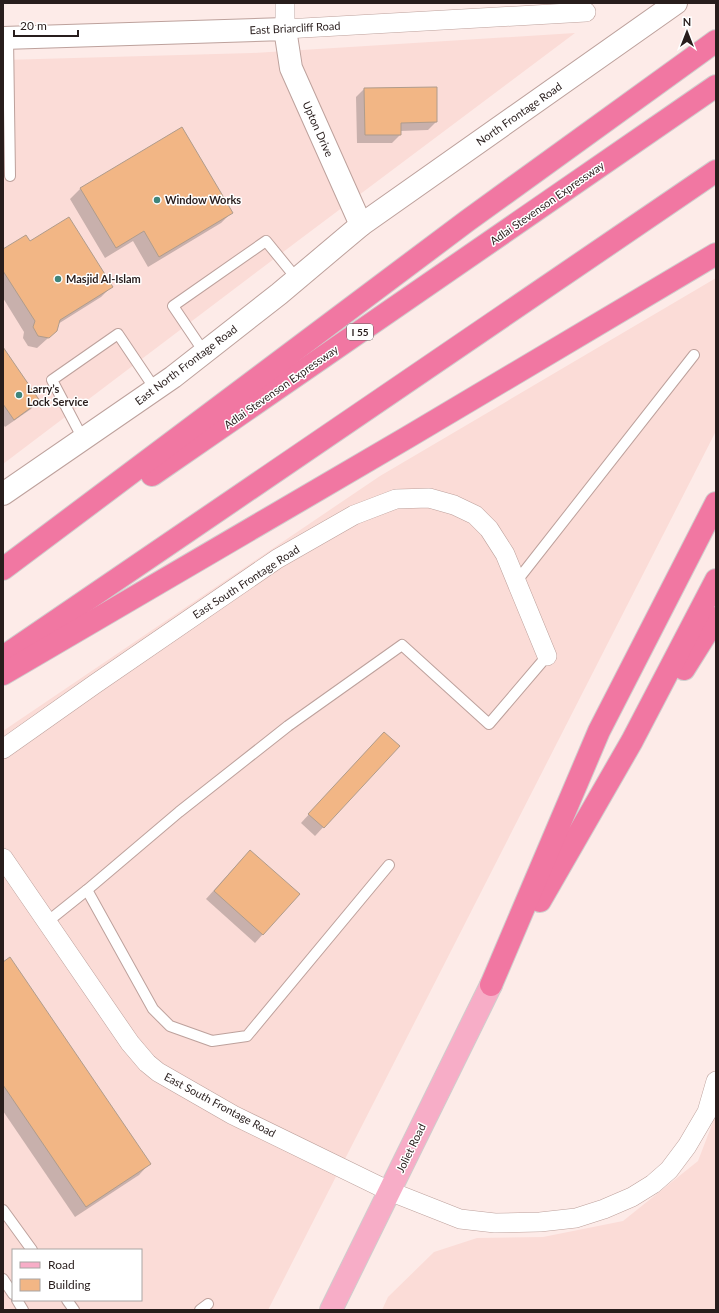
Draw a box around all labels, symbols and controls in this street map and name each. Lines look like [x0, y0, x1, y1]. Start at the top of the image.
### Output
scale bar [14, 12, 78, 38]
north arrow [667, 12, 707, 52]
text: N [683, 15, 691, 28]
text: 20 m [20, 18, 47, 33]
street label: East Briarcliff Road [249, 19, 341, 36]
street label: North Frontage Road [474, 79, 564, 148]
street label: Upton Drive [300, 99, 337, 159]
street label: Adlai Stevenson Expressway [487, 158, 607, 247]
place label: Window Works [165, 193, 241, 206]
marker: Window Works [152, 195, 162, 205]
place label: Masjid Al-Islam [66, 272, 141, 285]
marker: Masjid Al-Islam [53, 274, 63, 284]
street label: East North Frontage Road [132, 322, 239, 407]
road number: I 55 [347, 324, 373, 340]
street label: Adlai Stevenson Expressway [221, 342, 341, 431]
place label: Larry’s Lock Service [27, 382, 88, 408]
marker: Larry’s Lock Service [14, 390, 24, 400]
street label: East South Frontage Road [190, 542, 301, 621]
street label: East South Frontage Road [162, 1070, 278, 1139]
street label: Joliet Road [393, 1121, 428, 1174]
legend [12, 1249, 142, 1301]
text: Road [48, 1257, 75, 1272]
text: Building [48, 1277, 91, 1292]

